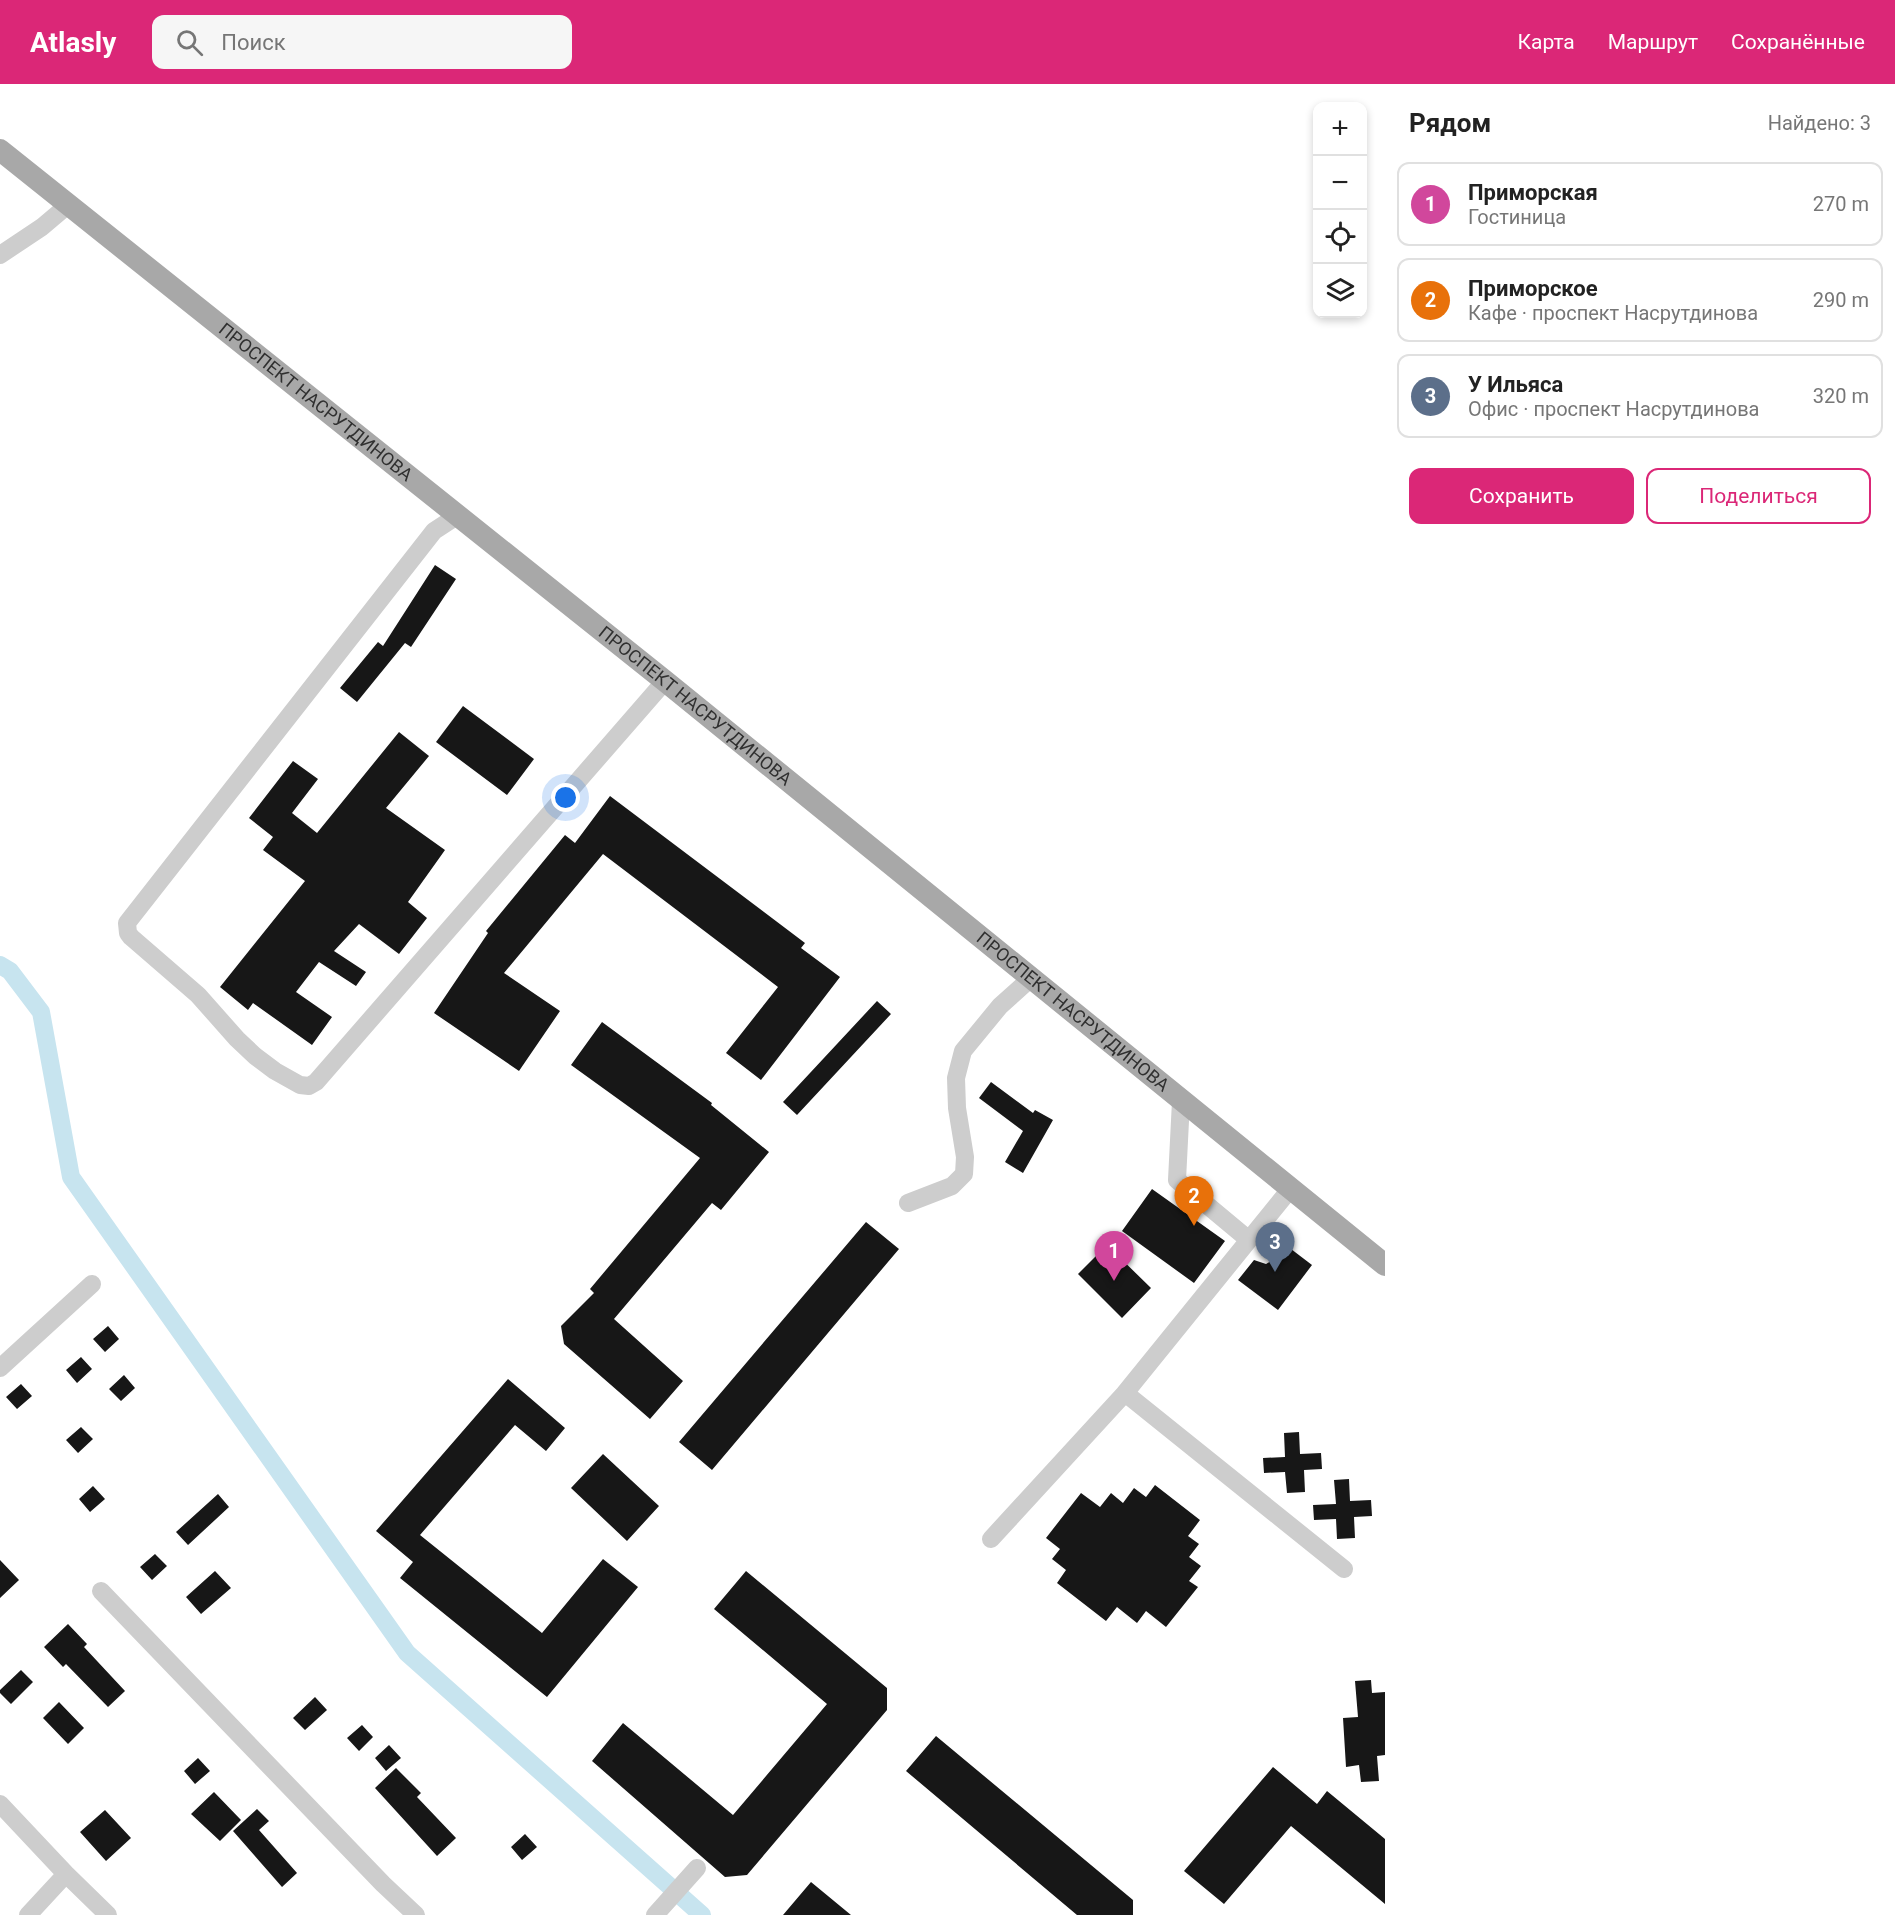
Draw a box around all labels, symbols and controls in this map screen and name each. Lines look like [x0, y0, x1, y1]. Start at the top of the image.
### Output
search box [152, 15, 572, 69]
text: Atlasly [30, 26, 116, 59]
icon: search [173, 26, 206, 59]
text: Поиск [221, 30, 286, 55]
text: Карта [1518, 30, 1575, 54]
text: Маршрут [1608, 30, 1698, 54]
text: Сохранённые [1731, 30, 1865, 54]
map controls [1313, 102, 1367, 318]
button: + [1313, 102, 1367, 156]
text: Рядом [1409, 108, 1491, 138]
text: Найдено: 3 [1768, 111, 1871, 135]
button: − [1313, 156, 1367, 210]
text: Приморская [1468, 180, 1598, 205]
text: 1 [1425, 192, 1436, 216]
text: 270 m [1813, 192, 1869, 216]
text: Гостиница [1468, 205, 1566, 229]
button: locate [1313, 210, 1367, 264]
button: layers [1313, 264, 1367, 318]
text: Приморское [1468, 276, 1598, 301]
text: 2 [1425, 288, 1436, 312]
text: 290 m [1813, 288, 1869, 312]
text: Кафе · проспект Насрутдинова [1468, 301, 1758, 325]
street label: ПРОСПЕКТ НАСРУТДИНОВА [215, 318, 417, 485]
text: У Ильяса [1468, 372, 1563, 397]
text: 3 [1425, 384, 1436, 408]
text: 320 m [1813, 384, 1869, 408]
text: Офис · проспект Насрутдинова [1468, 397, 1759, 421]
button: Сохранить [1409, 468, 1634, 524]
button: Поделиться [1646, 468, 1871, 524]
street label: ПРОСПЕКТ НАСРУТДИНОВА [595, 621, 796, 790]
your location [551, 783, 580, 812]
street label: ПРОСПЕКТ НАСРУТДИНОВА [973, 927, 1174, 1096]
pin: 2 [1174, 1176, 1214, 1226]
pin: 3 [1256, 1222, 1294, 1272]
pin: 1 [1094, 1232, 1134, 1281]

